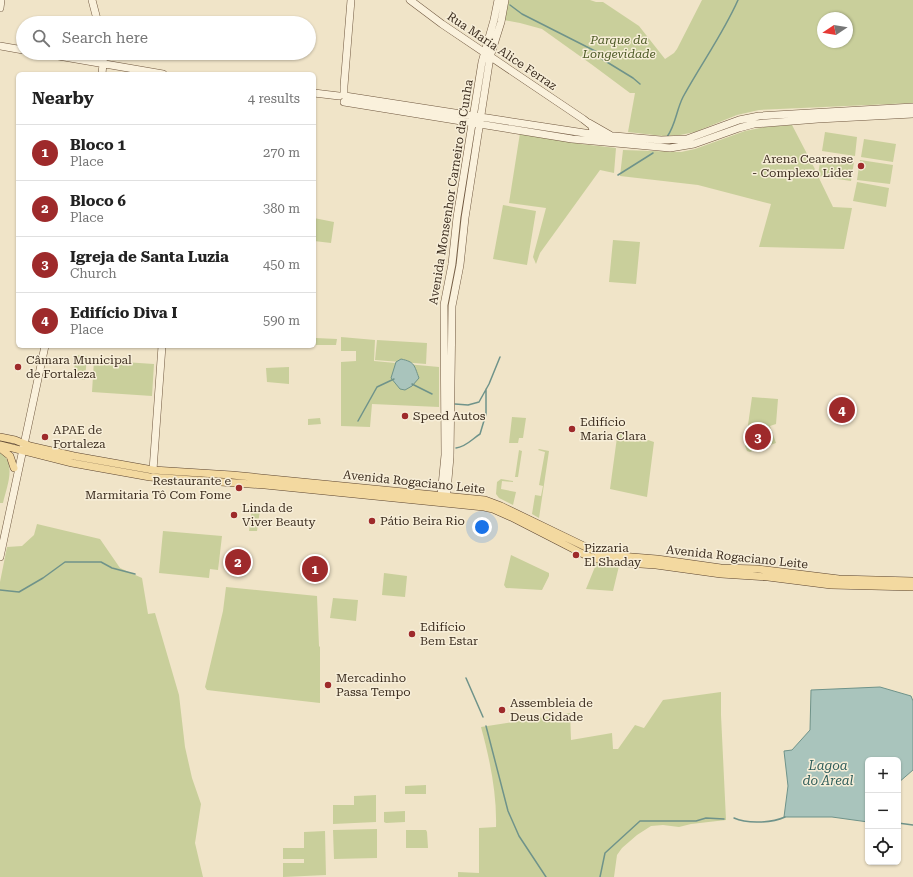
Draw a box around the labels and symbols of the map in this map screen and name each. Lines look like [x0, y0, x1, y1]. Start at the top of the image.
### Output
street label: Rua Maria Alice Ferraz [445, 9, 560, 93]
north arrow [817, 12, 853, 48]
park label: Parque da Longevidade [581, 33, 656, 61]
street label: Avenida Monsenhor Carneiro da Cunha [426, 78, 476, 306]
place label: Arena Cearense - Complexo Lider [752, 152, 853, 180]
marker: Arena Cearense - Complexo Lider [856, 161, 866, 171]
place label: Câmara Municipal de Fortaleza [26, 353, 132, 381]
marker: Câmara Municipal de Fortaleza [13, 362, 23, 372]
pin: 4 [829, 395, 855, 425]
place label: Speed Autos [413, 409, 486, 423]
marker: Speed Autos [400, 411, 410, 421]
place label: Edifício Maria Clara [580, 415, 647, 443]
pin: 3 [745, 422, 771, 452]
place label: APAE de Fortaleza [53, 423, 106, 451]
marker: Edifício Maria Clara [567, 424, 577, 434]
marker: APAE de Fortaleza [40, 432, 50, 442]
street label: Avenida Rogaciano Leite [342, 468, 486, 496]
place label: Restaurante e Marmitaria Tô Com Fome [85, 474, 231, 502]
marker: Restaurante e Marmitaria Tô Com Fome [234, 483, 244, 493]
place label: Linda de Viver Beauty [242, 501, 317, 529]
marker: Linda de Viver Beauty [229, 510, 239, 520]
place label: Pátio Beira Rio [380, 514, 465, 528]
marker: Pátio Beira Rio [367, 516, 377, 526]
your location [472, 517, 492, 537]
place label: Pizzaria El Shaday [584, 541, 642, 569]
street label: Avenida Rogaciano Leite [665, 543, 809, 571]
pin: 2 [225, 547, 251, 577]
marker: Pizzaria El Shaday [571, 550, 581, 560]
pin: 1 [302, 554, 328, 584]
place label: Edifício Bem Estar [420, 620, 478, 648]
marker: Edifício Bem Estar [407, 629, 417, 639]
place label: Mercadinho Passa Tempo [336, 671, 411, 699]
marker: Mercadinho Passa Tempo [323, 680, 333, 690]
place label: Assembleia de Deus Cidade [510, 696, 593, 724]
marker: Assembleia de Deus Cidade [497, 705, 507, 715]
water label: Lagoa do Areal [802, 758, 854, 788]

